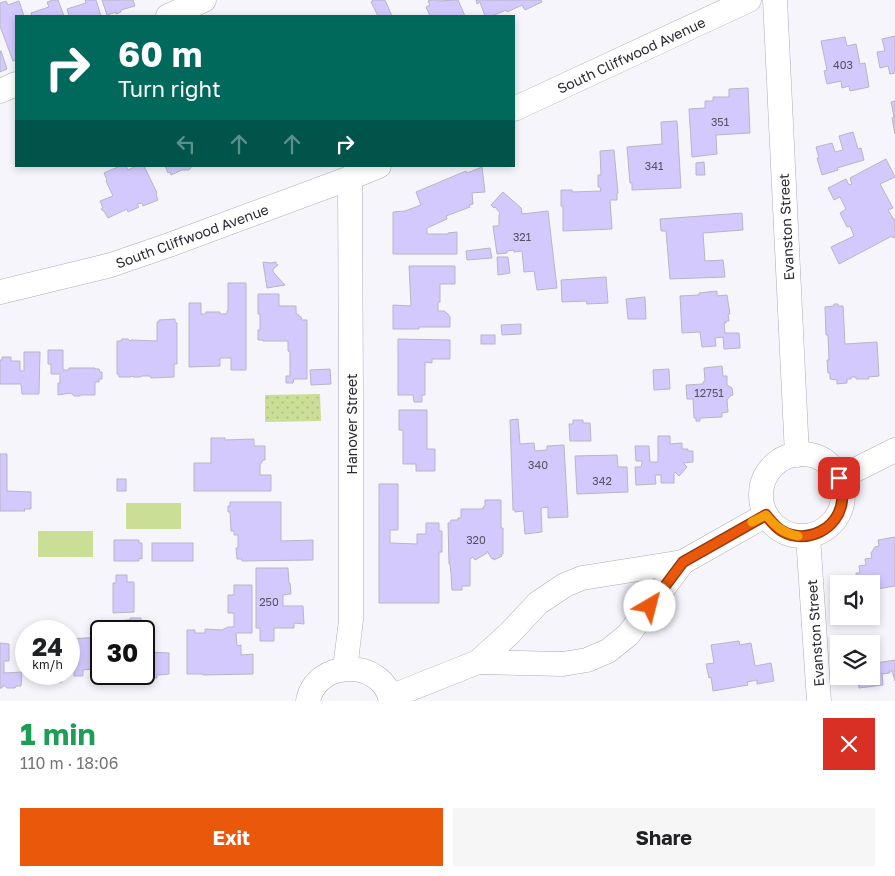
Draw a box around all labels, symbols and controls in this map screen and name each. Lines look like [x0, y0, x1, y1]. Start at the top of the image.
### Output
street label: South Cliffwood Avenue [554, 13, 708, 97]
text: 60 m [118, 33, 202, 75]
icon: right [35, 35, 100, 100]
house number: 403 [833, 58, 853, 71]
text: Turn right [118, 75, 221, 102]
house number: 351 [711, 115, 729, 128]
icon: left [172, 130, 200, 158]
icon: ahead [225, 130, 253, 158]
icon: ahead [278, 130, 306, 158]
icon: right [331, 130, 359, 158]
house number: 341 [645, 159, 663, 172]
street label: Evanston Street [775, 173, 797, 281]
street label: South Cliffwood Avenue [113, 200, 271, 272]
house number: 321 [513, 230, 531, 243]
street label: Hanover Street [343, 373, 360, 475]
house number: 12751 [694, 386, 724, 399]
pin [818, 457, 860, 499]
house number: 340 [528, 458, 548, 471]
icon: arrive [825, 464, 853, 492]
house number: 342 [592, 474, 612, 487]
house number: 320 [466, 533, 486, 546]
map controls [830, 575, 880, 685]
button: sound [830, 575, 880, 625]
position arrow [623, 579, 675, 631]
street label: Evanston Street [803, 579, 827, 687]
house number: 250 [259, 595, 279, 608]
speed limit sign: 30 [90, 620, 155, 685]
text: 24 [32, 631, 63, 662]
button: layers [830, 635, 880, 685]
text: km/h [32, 657, 63, 672]
text: 1 min [20, 716, 96, 752]
button: close [823, 718, 875, 770]
text: 110 m · 18:06 [20, 753, 118, 773]
button: Exit [20, 808, 443, 866]
button: Share [453, 808, 875, 866]

